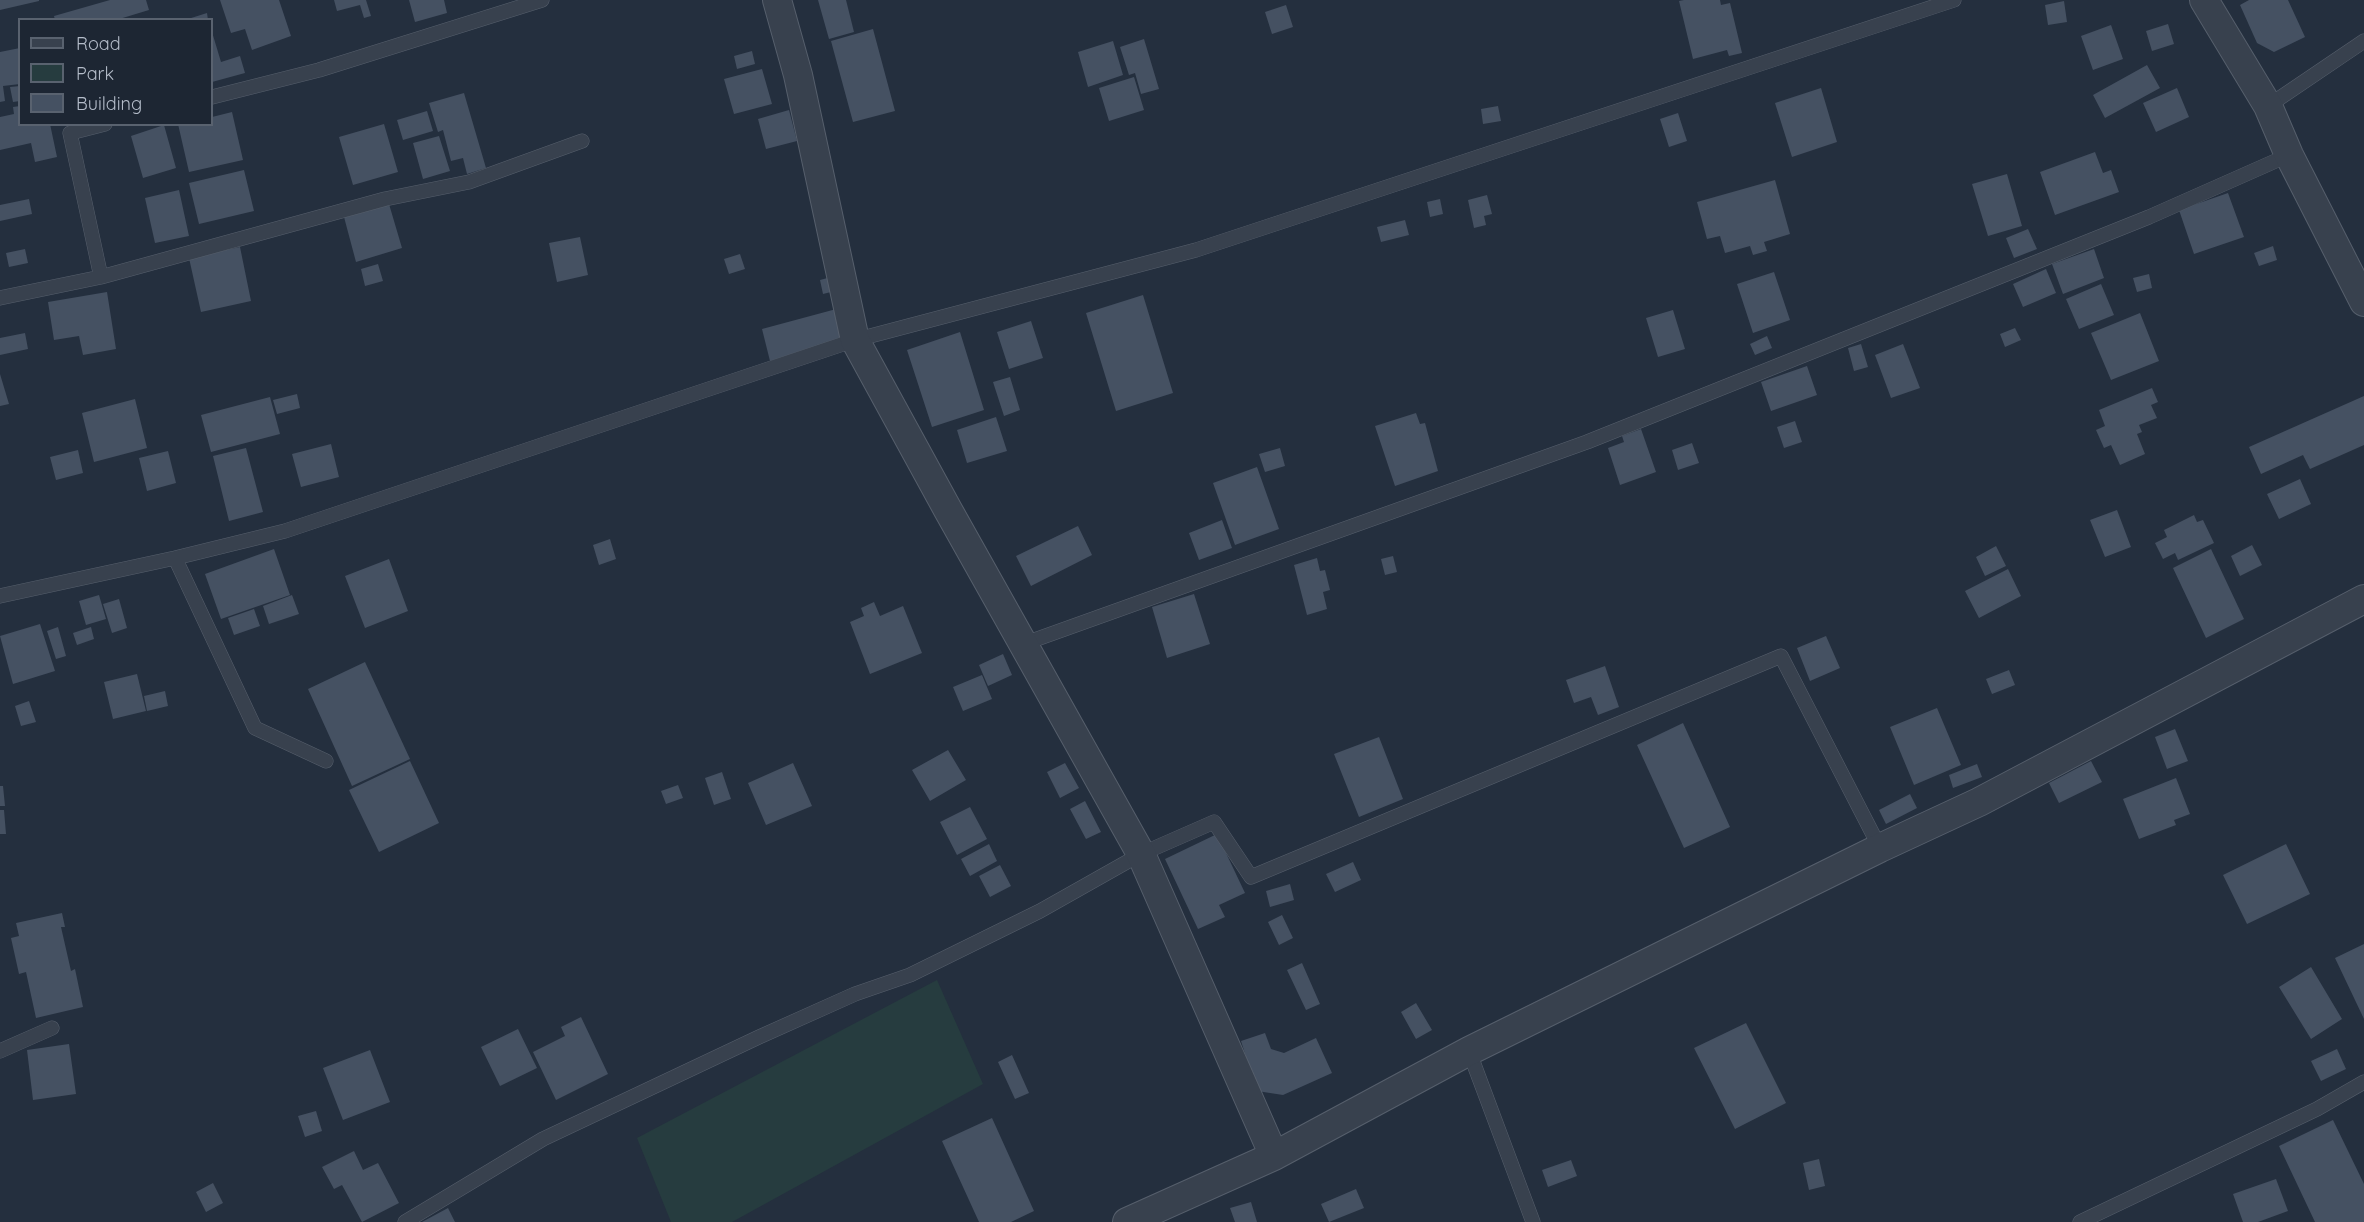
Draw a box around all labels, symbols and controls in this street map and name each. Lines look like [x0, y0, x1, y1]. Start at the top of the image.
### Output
legend [18, 18, 213, 126]
text: Road [76, 32, 121, 55]
text: Park [76, 62, 114, 85]
text: Building [76, 92, 142, 115]

